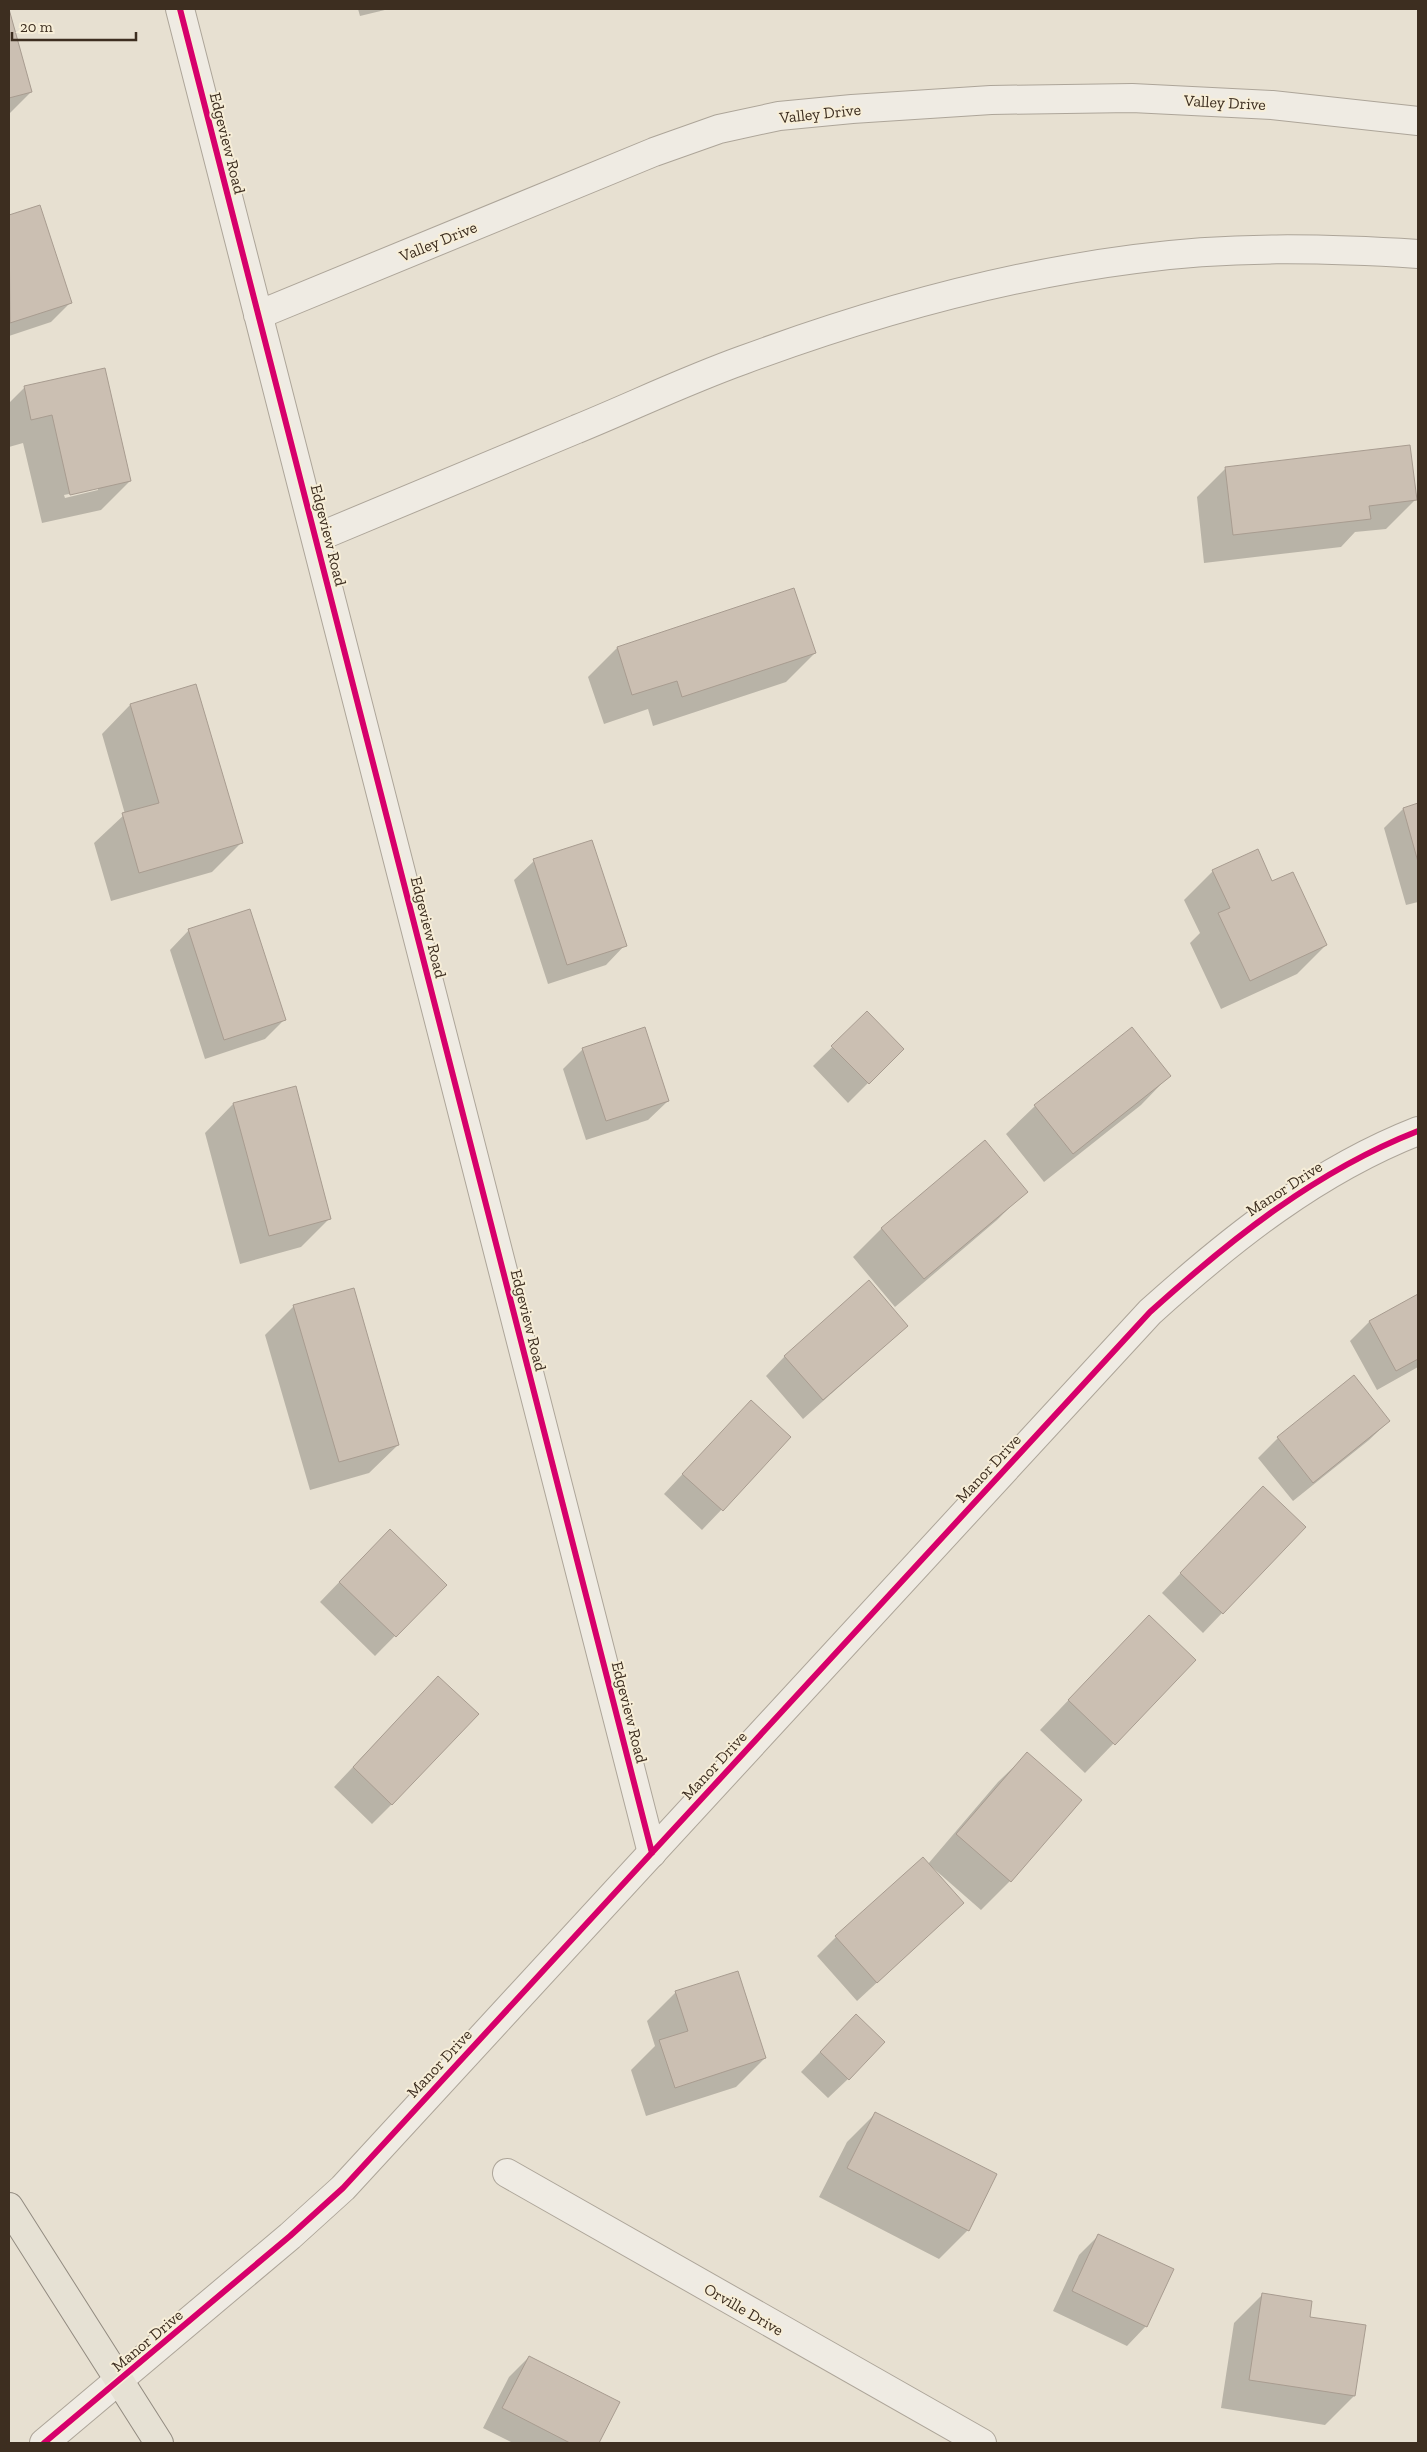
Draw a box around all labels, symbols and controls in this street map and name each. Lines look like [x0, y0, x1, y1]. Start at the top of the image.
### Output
scale bar [12, 10, 136, 42]
text: 20 m [20, 18, 53, 36]
street label: Edgeview Road [206, 90, 249, 196]
street label: Valley Drive [1183, 91, 1266, 114]
street label: Valley Drive [777, 100, 862, 127]
street label: Valley Drive [396, 217, 480, 266]
street label: Edgeview Road [307, 482, 350, 588]
street label: Edgeview Road [407, 874, 450, 980]
street label: Manor Drive [1243, 1157, 1326, 1220]
street label: Edgeview Road [507, 1267, 550, 1373]
street label: Manor Drive [952, 1430, 1025, 1507]
street label: Edgeview Road [608, 1659, 651, 1765]
street label: Manor Drive [678, 1727, 751, 1804]
street label: Manor Drive [403, 2025, 476, 2102]
street label: Orville Drive [701, 2279, 787, 2340]
street label: Manor Drive [108, 2305, 187, 2376]

